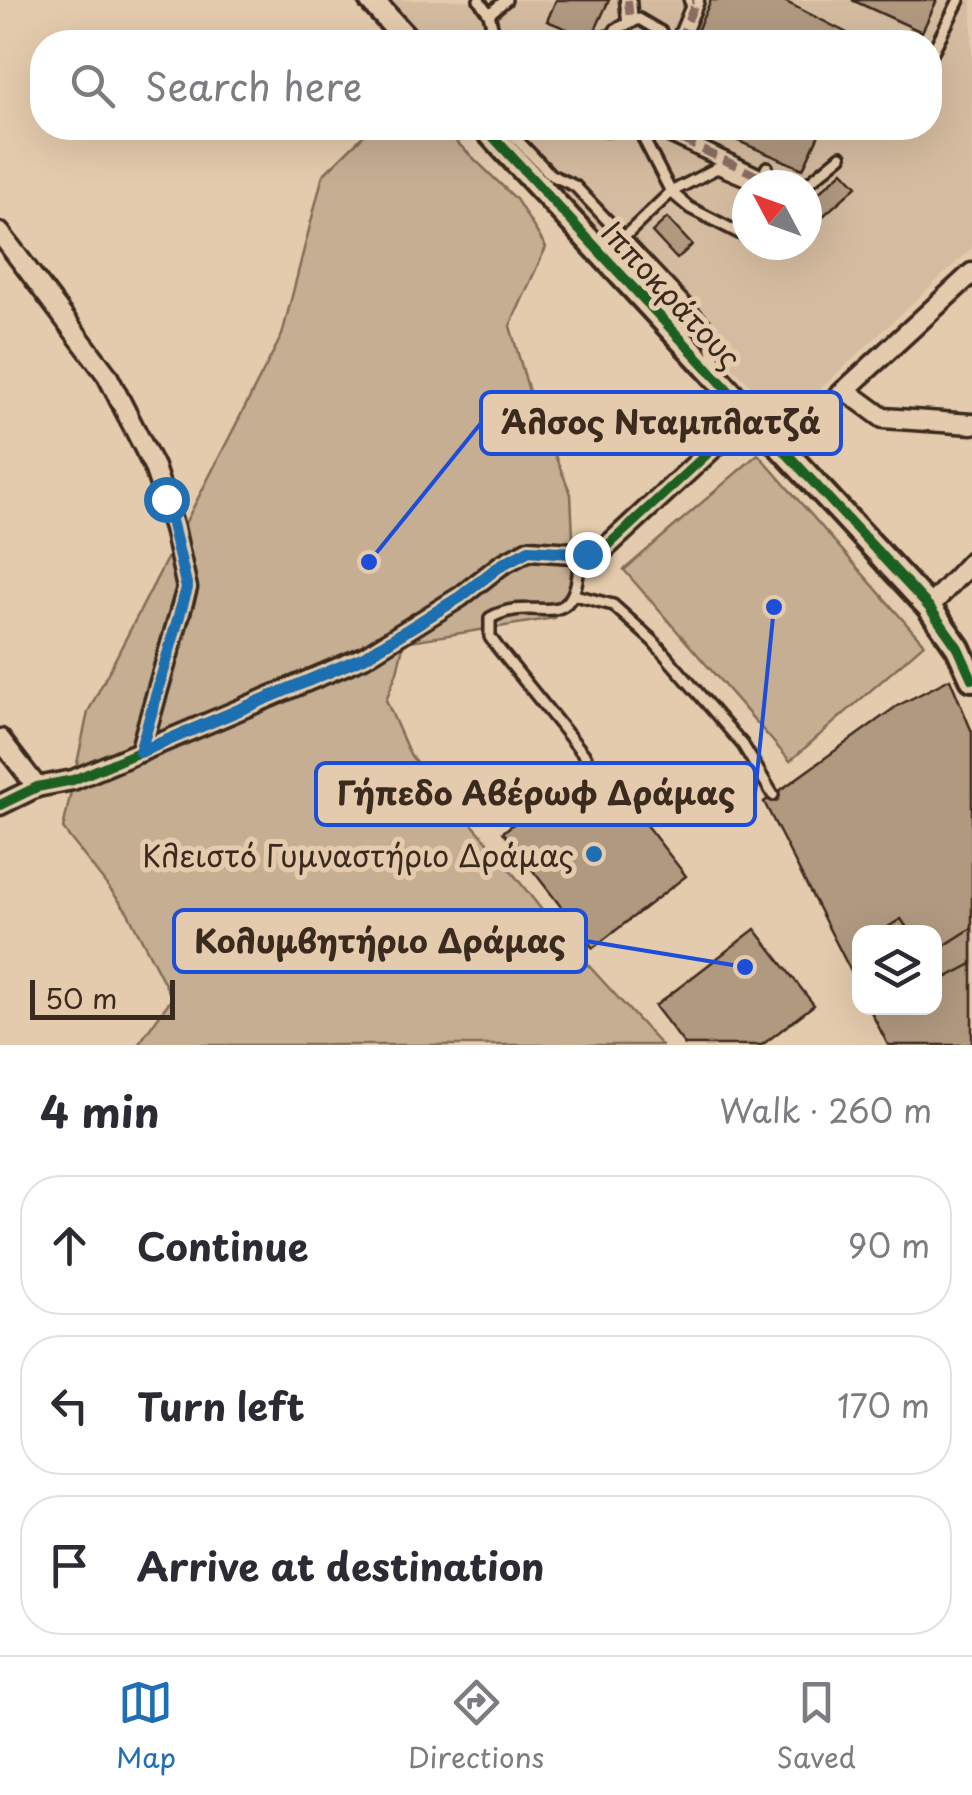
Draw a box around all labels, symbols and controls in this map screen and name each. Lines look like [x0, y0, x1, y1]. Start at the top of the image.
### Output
search box [30, 30, 942, 140]
text: Search here [145, 57, 362, 114]
icon: search [65, 58, 120, 113]
north arrow [732, 170, 822, 260]
street label: Ιπποκράτους [592, 210, 752, 378]
callout: Άλσος Νταμπλατζά [481, 392, 841, 454]
text: Άλσος Νταμπλατζά [501, 397, 821, 445]
route start [144, 477, 190, 523]
route end [565, 532, 611, 578]
callout: Γήπεδο Αβέρωφ Δράμας [316, 763, 755, 825]
text: Γήπεδο Αβέρωφ Δράμας [337, 768, 735, 816]
place label: Κλειστό Γυμναστήριο Δράμας [142, 832, 574, 877]
marker: Κλειστό Γυμναστήριο Δράμας [583, 843, 605, 865]
callout: Κολυμβητήριο Δράμας [174, 910, 586, 972]
text: Κολυμβητήριο Δράμας [194, 916, 566, 964]
map controls [852, 925, 942, 1015]
button: layers [852, 925, 942, 1015]
scale bar [30, 975, 175, 1020]
text: 50 m [45, 976, 118, 1019]
text: 4 min [40, 1079, 160, 1142]
text: Walk · 260 m [719, 1086, 932, 1134]
text: Continue [137, 1217, 308, 1274]
icon: ahead [42, 1218, 97, 1273]
text: 90 m [848, 1221, 930, 1269]
text: Turn left [137, 1377, 305, 1434]
icon: left [42, 1378, 97, 1433]
text: 170 m [837, 1381, 930, 1429]
text: Arrive at destination [137, 1537, 545, 1594]
icon: arrive [42, 1538, 97, 1593]
tab: Map [116, 1675, 176, 1778]
tab: Directions [408, 1675, 544, 1778]
tab: Saved [776, 1675, 856, 1778]

